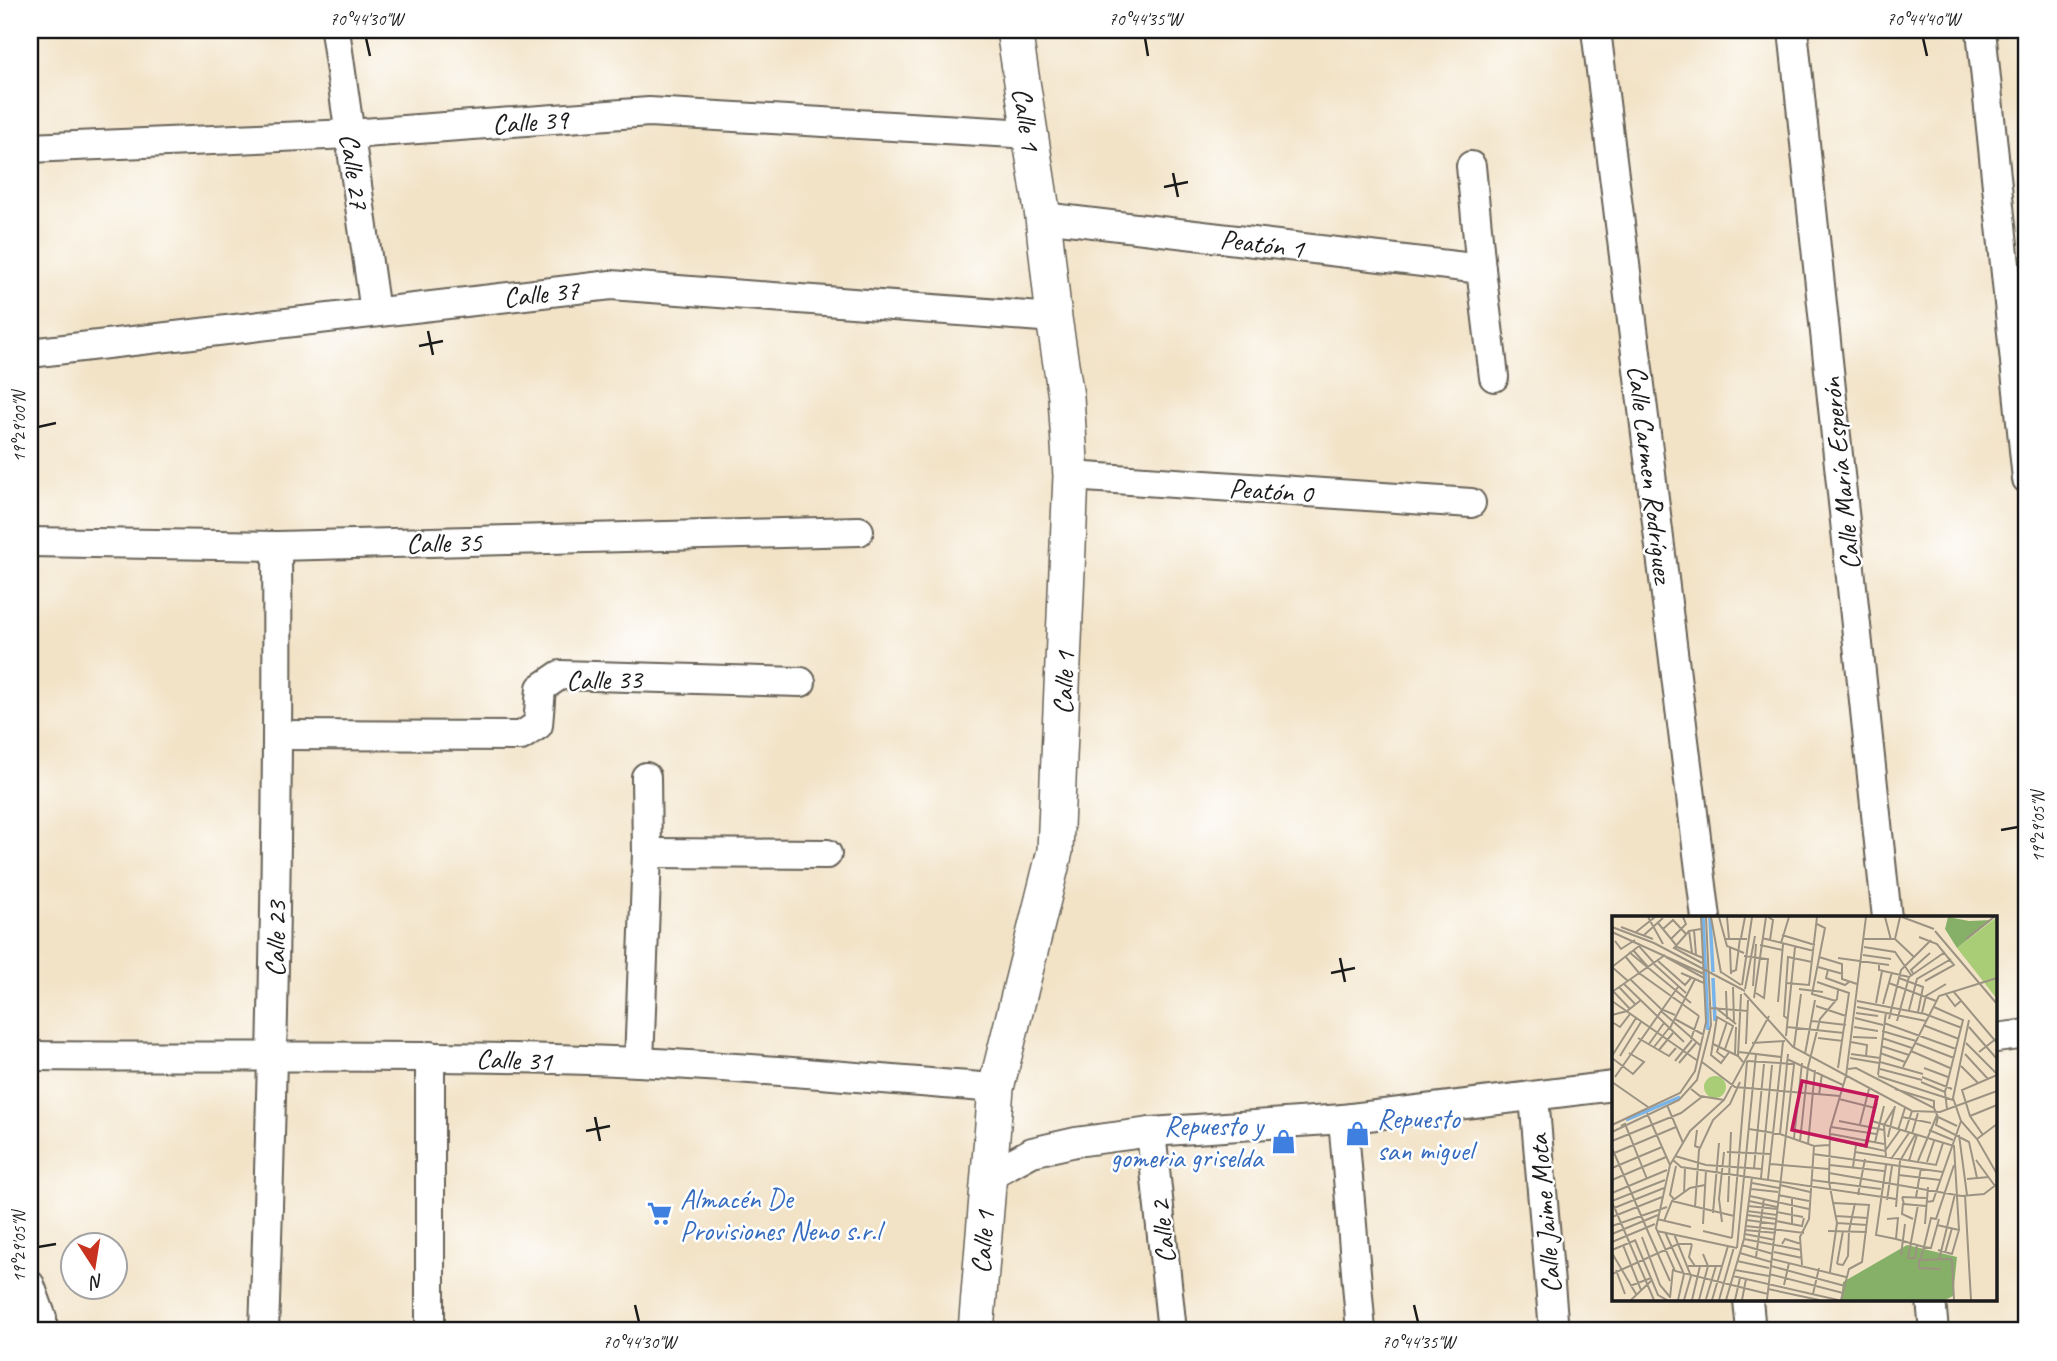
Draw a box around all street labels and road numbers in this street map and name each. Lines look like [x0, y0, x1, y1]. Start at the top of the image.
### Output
street label: Calle 1 [1004, 85, 1049, 154]
street label: Calle 39 [491, 101, 572, 142]
street label: Calle 27 [332, 131, 377, 213]
street label: Peatón 1 [1218, 221, 1307, 266]
street label: Calle 37 [501, 272, 582, 315]
street label: Calle Carmen Rodríguez [1620, 363, 1681, 587]
street label: Calle María Esperón [1813, 375, 1868, 572]
street label: Peatón 0 [1228, 470, 1316, 511]
street label: Calle 35 [406, 524, 484, 561]
street label: Calle 1 [1045, 649, 1082, 715]
street label: Calle 33 [566, 661, 645, 698]
street label: Calle 23 [257, 898, 294, 977]
street label: Calle 31 [475, 1041, 554, 1078]
street label: Calle Jaime Mota [1520, 1131, 1569, 1295]
street label: Calle 2 [1142, 1196, 1183, 1265]
street label: Calle 1 [963, 1208, 1002, 1275]

